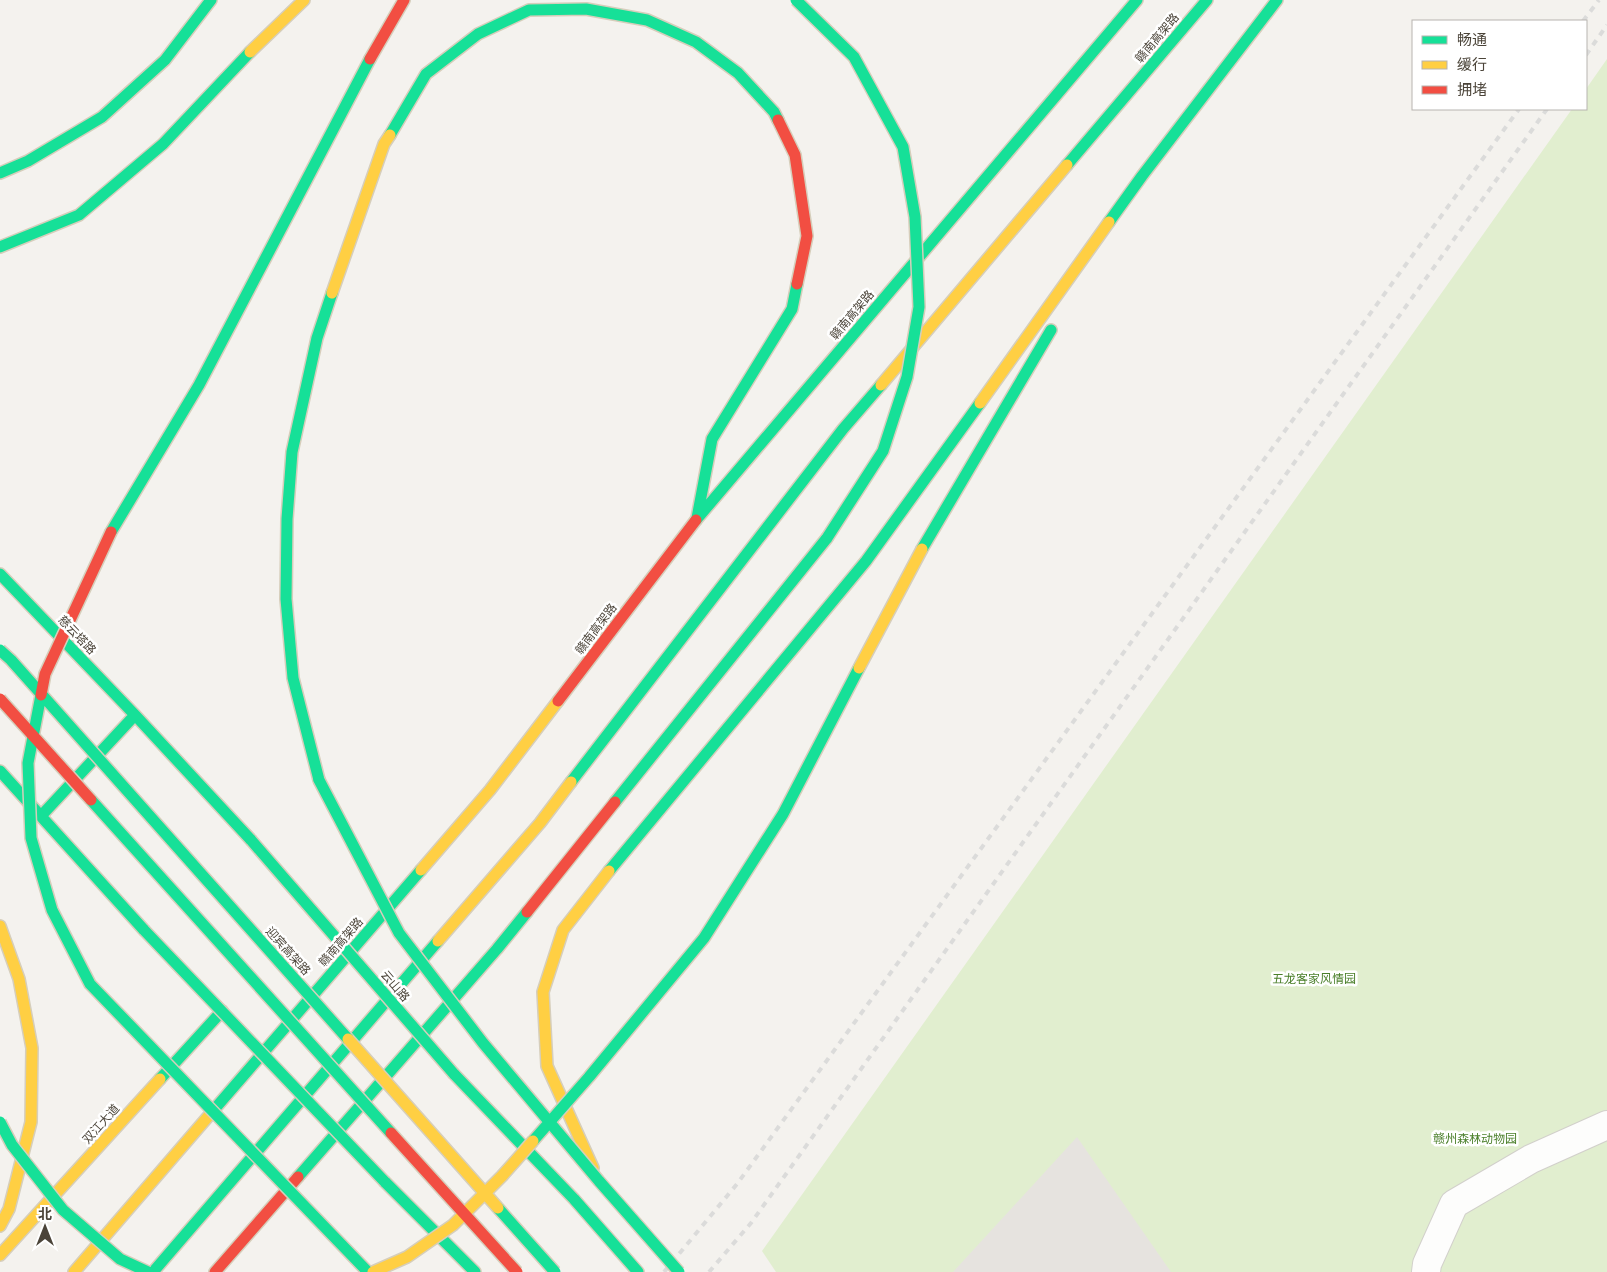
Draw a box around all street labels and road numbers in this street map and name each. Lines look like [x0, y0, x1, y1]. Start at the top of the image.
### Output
street label: 赣南高架路 [1132, 11, 1182, 65]
street label: 赣南高架路 [827, 288, 877, 342]
street label: 赣南高架路 [572, 601, 620, 657]
street label: 慈云塔路 [55, 613, 99, 657]
street label: 赣南高架路 [316, 915, 366, 969]
street label: 迎宾高架路 [263, 924, 313, 978]
street label: 云山路 [378, 968, 412, 1004]
street label: 双江大道 [80, 1101, 122, 1147]

